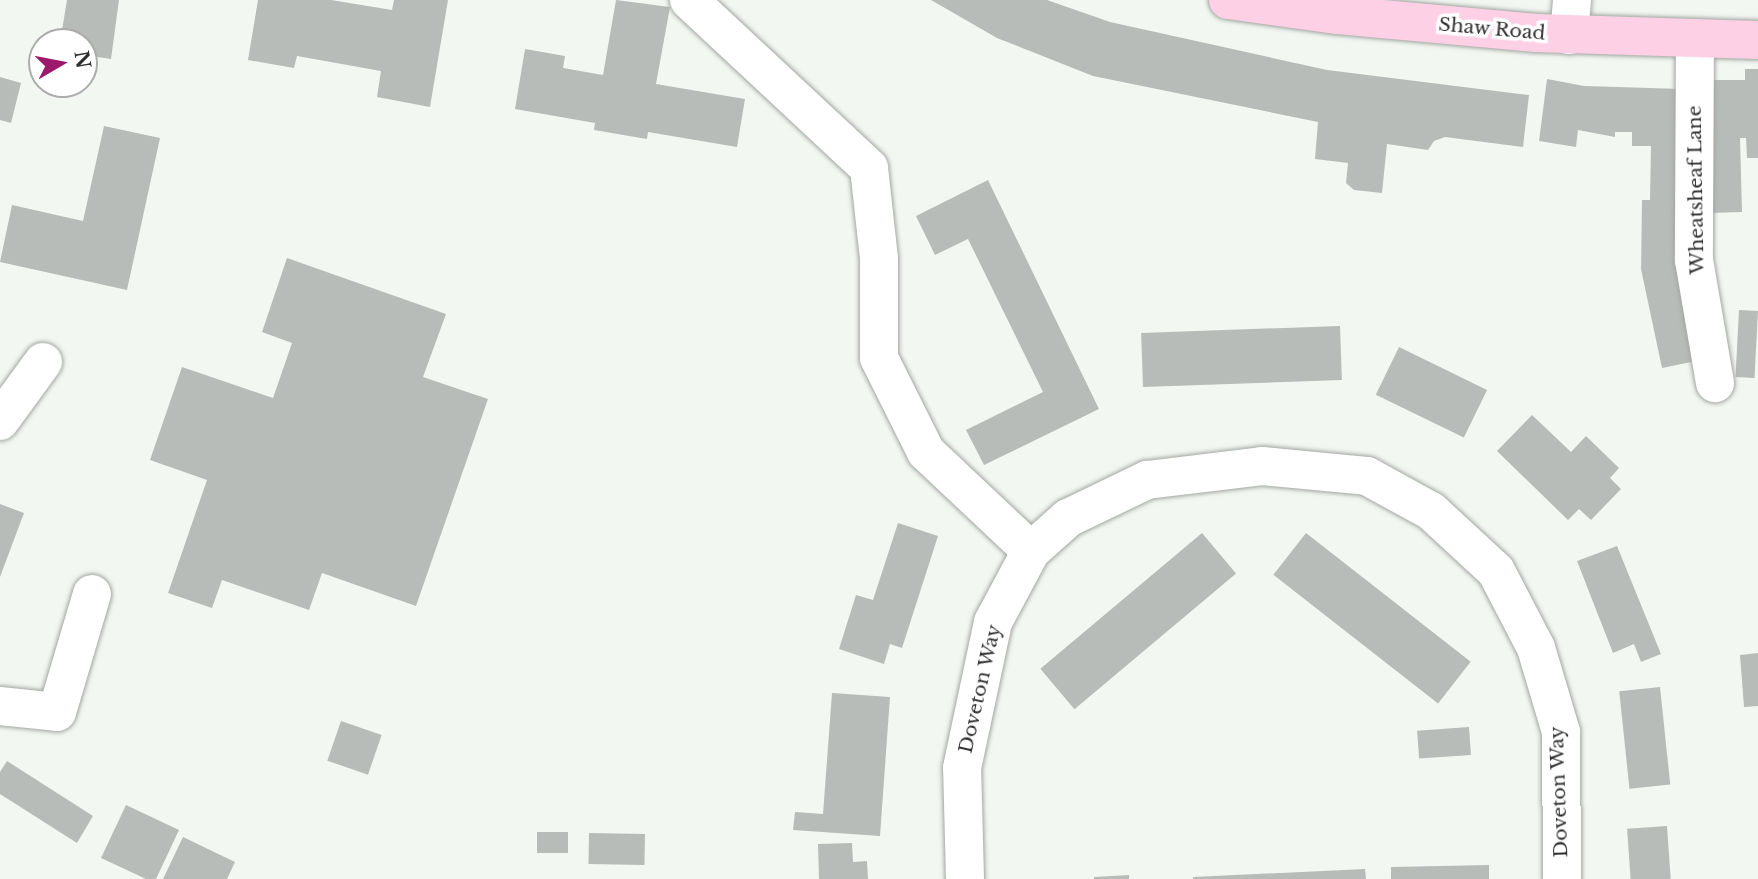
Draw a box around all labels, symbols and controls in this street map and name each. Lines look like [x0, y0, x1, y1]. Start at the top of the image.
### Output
street label: Shaw Road [1437, 13, 1547, 45]
north arrow [28, 28, 98, 98]
text: N [69, 49, 95, 70]
street label: Wheatsheaf Lane [1683, 105, 1709, 275]
street label: Doveton Way [954, 622, 1006, 756]
street label: Doveton Way [1545, 726, 1573, 858]

